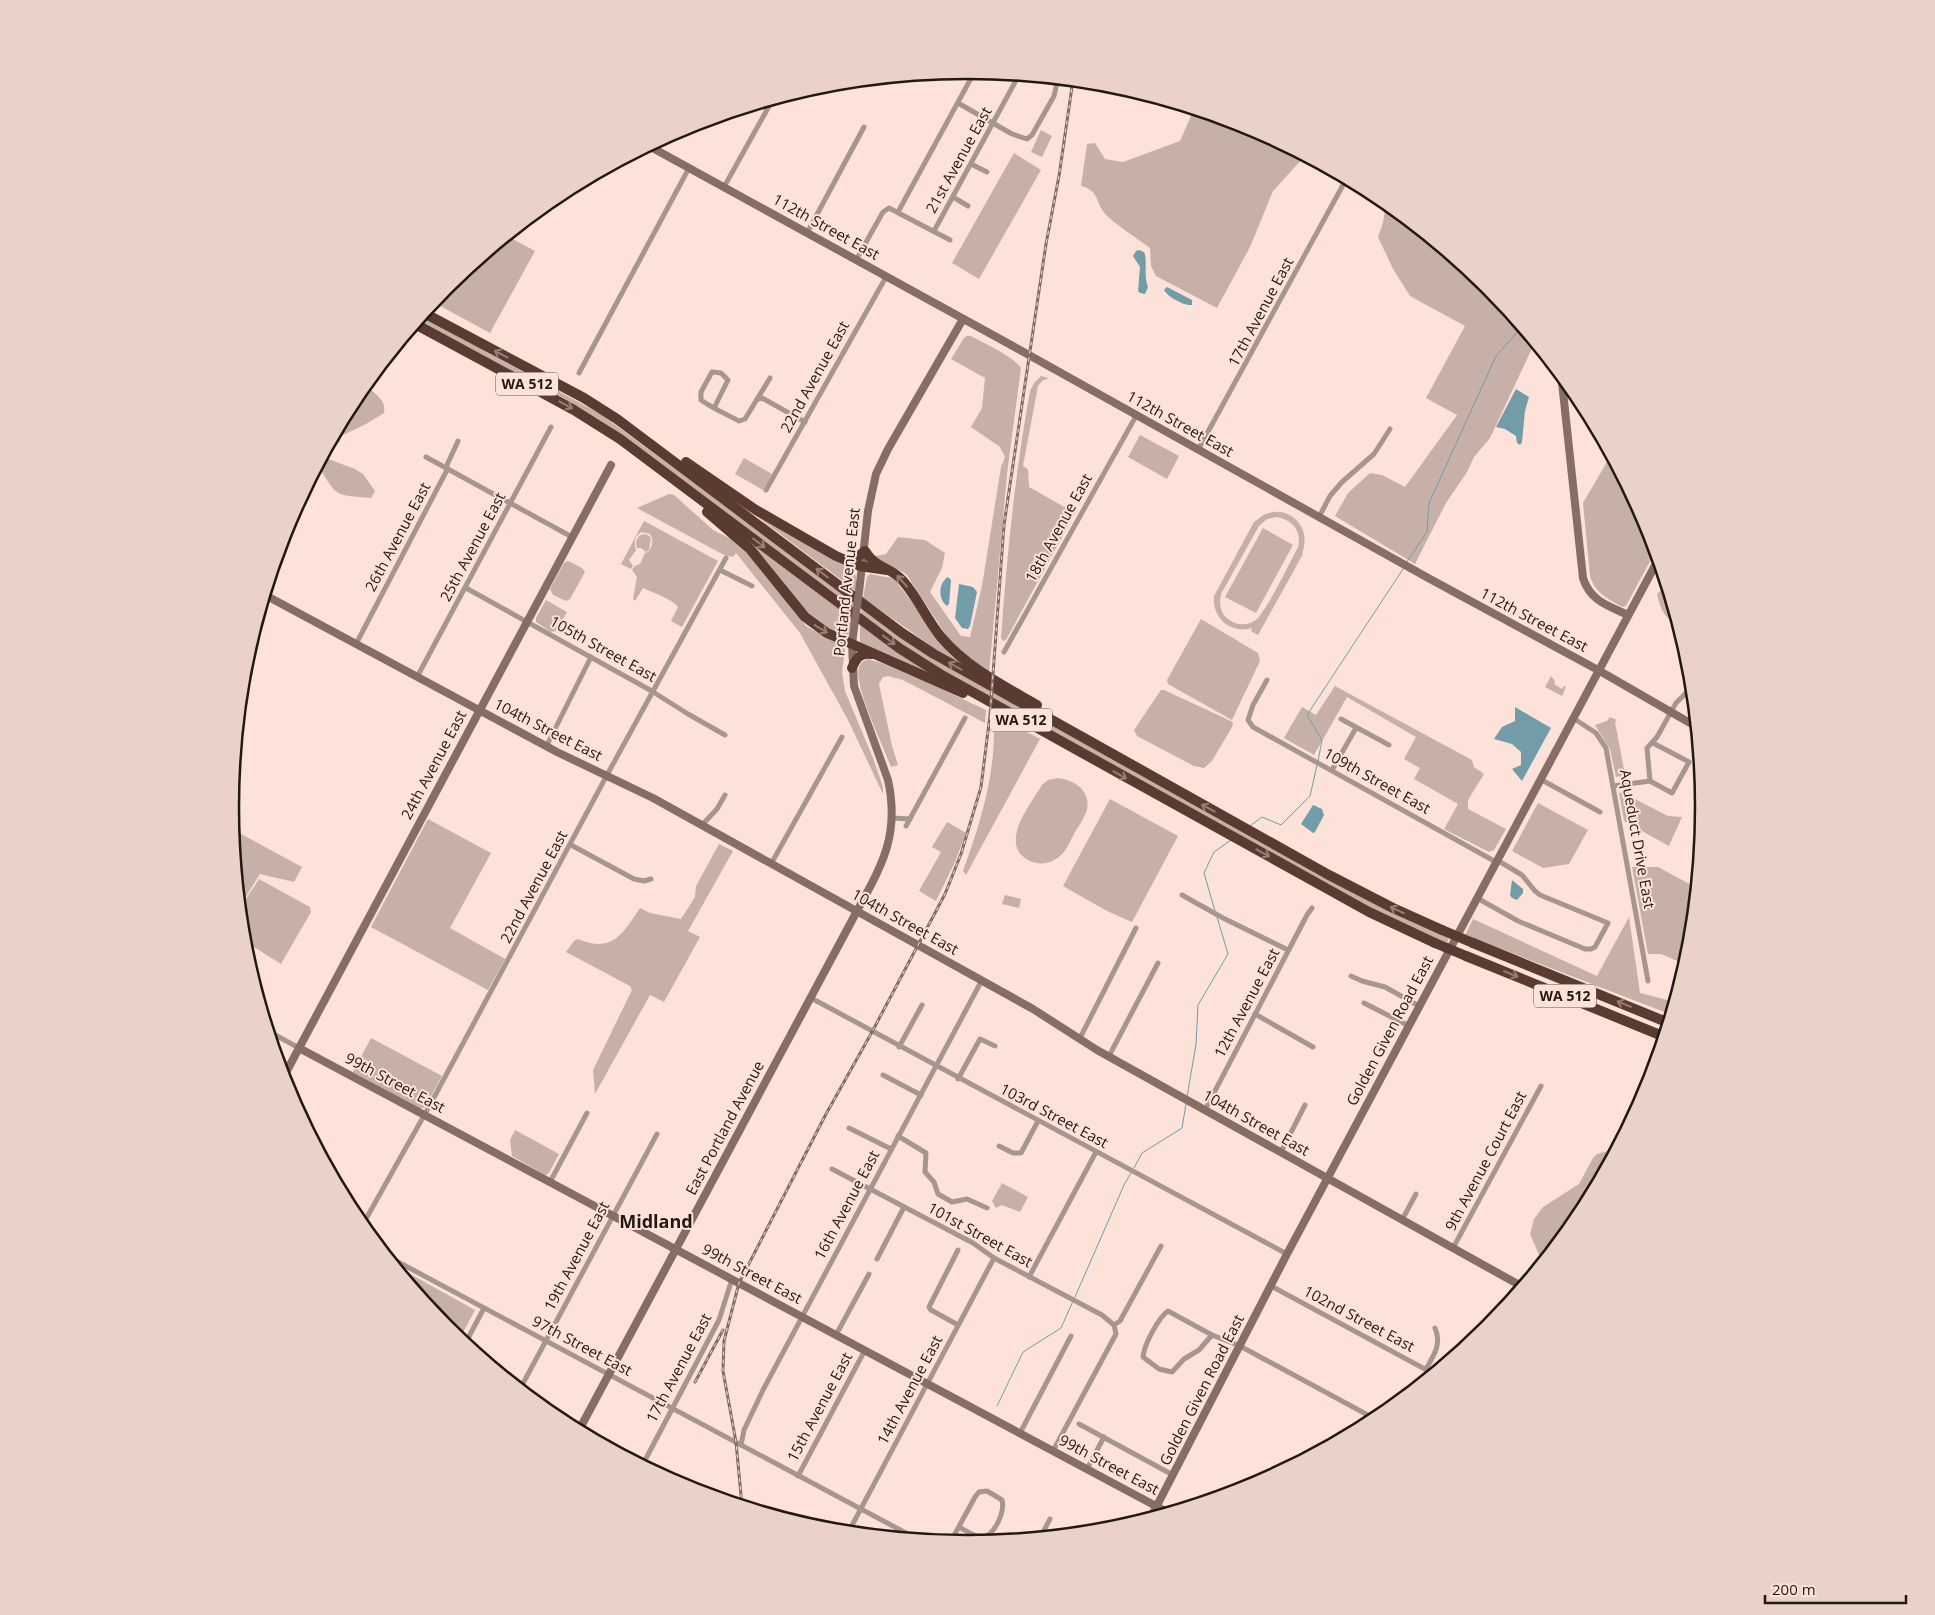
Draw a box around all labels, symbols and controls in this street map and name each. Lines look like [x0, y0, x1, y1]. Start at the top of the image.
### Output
street label: 21st Avenue East [921, 103, 996, 216]
street label: 112th Street East [770, 188, 883, 264]
street label: 17th Avenue East [1223, 253, 1297, 370]
street label: 22nd Avenue East [775, 317, 853, 436]
one-way arrow [493, 349, 508, 359]
road number: WA 512 [496, 372, 558, 396]
street label: 112th Street East [1124, 385, 1237, 461]
one-way arrow [558, 400, 573, 410]
street label: 18th Avenue East [1020, 470, 1096, 585]
street label: 26th Avenue East [360, 478, 434, 595]
street label: 25th Avenue East [435, 488, 509, 605]
street label: Portland Avenue East [828, 507, 864, 657]
one-way arrow [752, 538, 766, 548]
one-way arrow [815, 568, 829, 578]
one-way arrow [897, 575, 908, 588]
street label: 112th Street East [1477, 582, 1592, 656]
street label: 105th Street East [547, 610, 660, 686]
one-way arrow [814, 625, 828, 635]
one-way arrow [882, 635, 895, 646]
one-way arrow [948, 661, 963, 671]
street label: 104th Street East [491, 693, 606, 765]
street label: 24th Avenue East [396, 706, 470, 823]
road number: WA 512 [990, 708, 1052, 732]
street label: 109th Street East [1321, 742, 1434, 818]
street label: Aqueduct Drive East [1616, 768, 1660, 910]
one-way arrow [1113, 770, 1127, 780]
one-way arrow [1201, 803, 1216, 813]
street label: 22nd Avenue East [495, 827, 571, 946]
one-way arrow [1255, 848, 1270, 858]
street label: 104th Street East [849, 883, 962, 959]
one-way arrow [1390, 905, 1405, 914]
street label: 12th Avenue East [1209, 944, 1283, 1061]
street label: Golden Given Road East [1341, 952, 1437, 1109]
one-way arrow [1503, 970, 1518, 979]
road number: WA 512 [1534, 984, 1596, 1008]
one-way arrow [1617, 999, 1632, 1009]
street label: 99th Street East [342, 1047, 449, 1117]
street label: East Portland Avenue [680, 1057, 768, 1198]
street label: 103rd Street East [997, 1078, 1112, 1152]
street label: 104th Street East [1200, 1084, 1313, 1160]
street label: 9th Avenue Court East [1440, 1087, 1530, 1234]
street label: 16th Avenue East [809, 1146, 883, 1263]
street label: 19th Avenue East [539, 1197, 613, 1314]
street label: 101st Street East [924, 1197, 1037, 1271]
district label: Midland [619, 1209, 693, 1233]
street label: 99th Street East [699, 1238, 806, 1308]
street label: 102nd Street East [1300, 1280, 1418, 1356]
street label: 17th Avenue East [641, 1309, 715, 1426]
street label: 97th Street East [529, 1310, 636, 1380]
street label: Golden Given Road East [1154, 1311, 1248, 1468]
street label: 14th Avenue East [872, 1331, 946, 1448]
street label: 15th Avenue East [782, 1348, 856, 1465]
street label: 99th Street East [1056, 1429, 1163, 1499]
scale bar [1765, 1572, 1906, 1604]
text: 200 m [1772, 1579, 1816, 1599]

